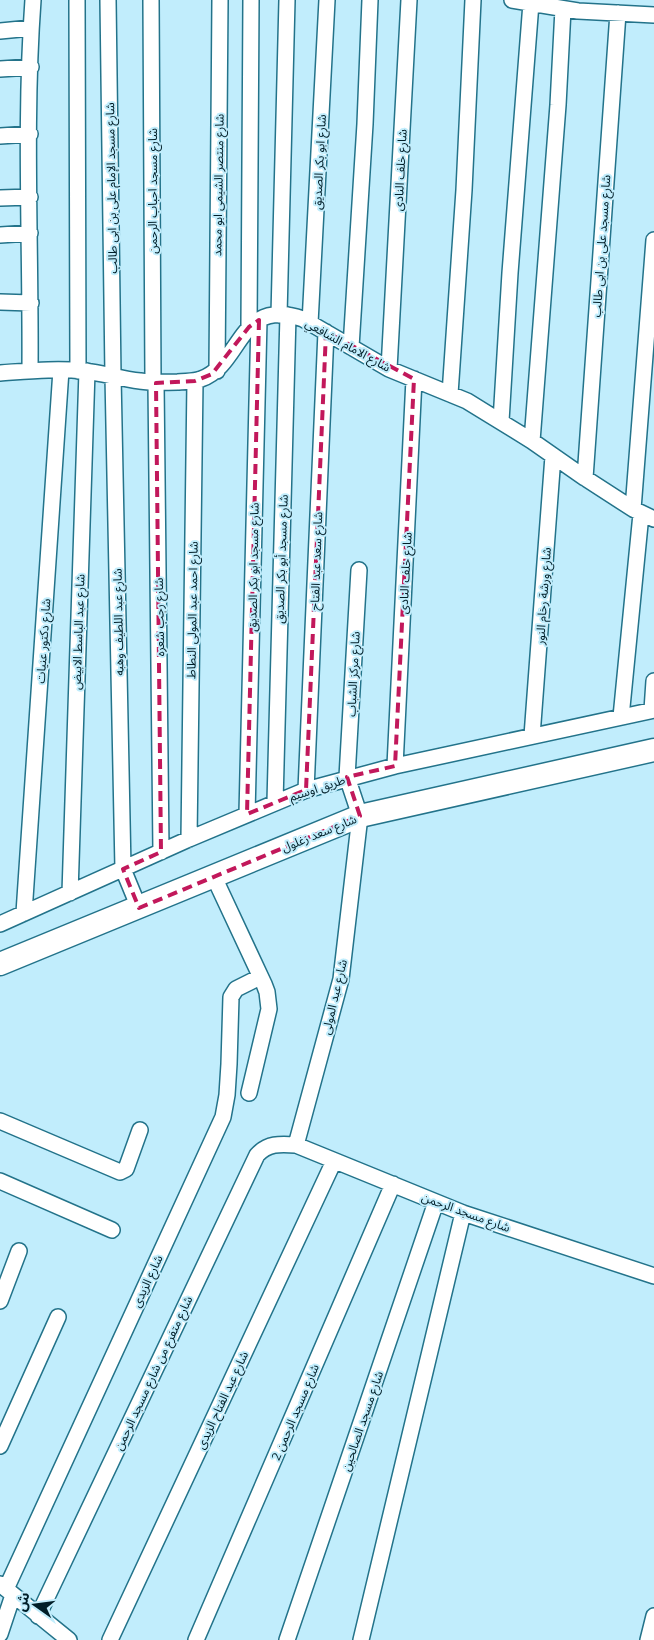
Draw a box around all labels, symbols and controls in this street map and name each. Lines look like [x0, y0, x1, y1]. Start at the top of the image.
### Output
street label: شارع مسجد الإمام على بن ابى طالب [101, 102, 122, 274]
street label: شارع منتصر الشيمى ابو محمد [208, 114, 229, 256]
street label: شارع ابو بكر الصديق [308, 114, 331, 210]
street label: شارع مسجد احباب الرحمن [144, 128, 162, 254]
street label: شارع خلف النادى [389, 129, 412, 211]
street label: شارع مسجد على بن ابى طالب [588, 174, 615, 318]
street label: شارع الامام الشافعي [301, 314, 394, 377]
street label: شارع مسجد أبو بكر الصديق [270, 494, 293, 624]
street label: شارع مسجد ابو بكر الصديق [243, 502, 264, 632]
street label: شارع سعد عبد الفتاح [306, 511, 327, 611]
street label: شارع خلف النادى [394, 532, 417, 614]
street label: شارع احمد عبد المولى النطاط [182, 541, 203, 679]
street label: شارع ورشة رخام النور [531, 547, 556, 646]
street label: شارع عبد اللطيف وهبه [109, 568, 128, 676]
street label: شارع عبد الباسط الابيض [67, 574, 90, 690]
street label: شارع رجب شعره [150, 578, 169, 656]
street label: شارع دكتور عنيات [32, 598, 55, 684]
street label: شارع مركز الشباب [342, 631, 365, 717]
street label: طريق اوسيم [287, 771, 347, 806]
street label: شارع سعد زغلول [279, 810, 359, 857]
street label: شارع عبد المولى [317, 958, 352, 1036]
street label: شارع مسجد الرحمن [419, 1188, 513, 1237]
street label: شارع الزيدى [127, 1252, 167, 1310]
street label: شارع متفرع من شارع مسجد الرحمن [110, 1293, 197, 1453]
street label: شارع عبد الفتاح الزيدى [192, 1348, 253, 1452]
street label: شارع مسجد الرحمن 2 [267, 1361, 324, 1463]
street label: شارع مسجد الصالحين [337, 1369, 388, 1474]
north arrow [10, 1580, 60, 1630]
text: ش [10, 1590, 33, 1613]

